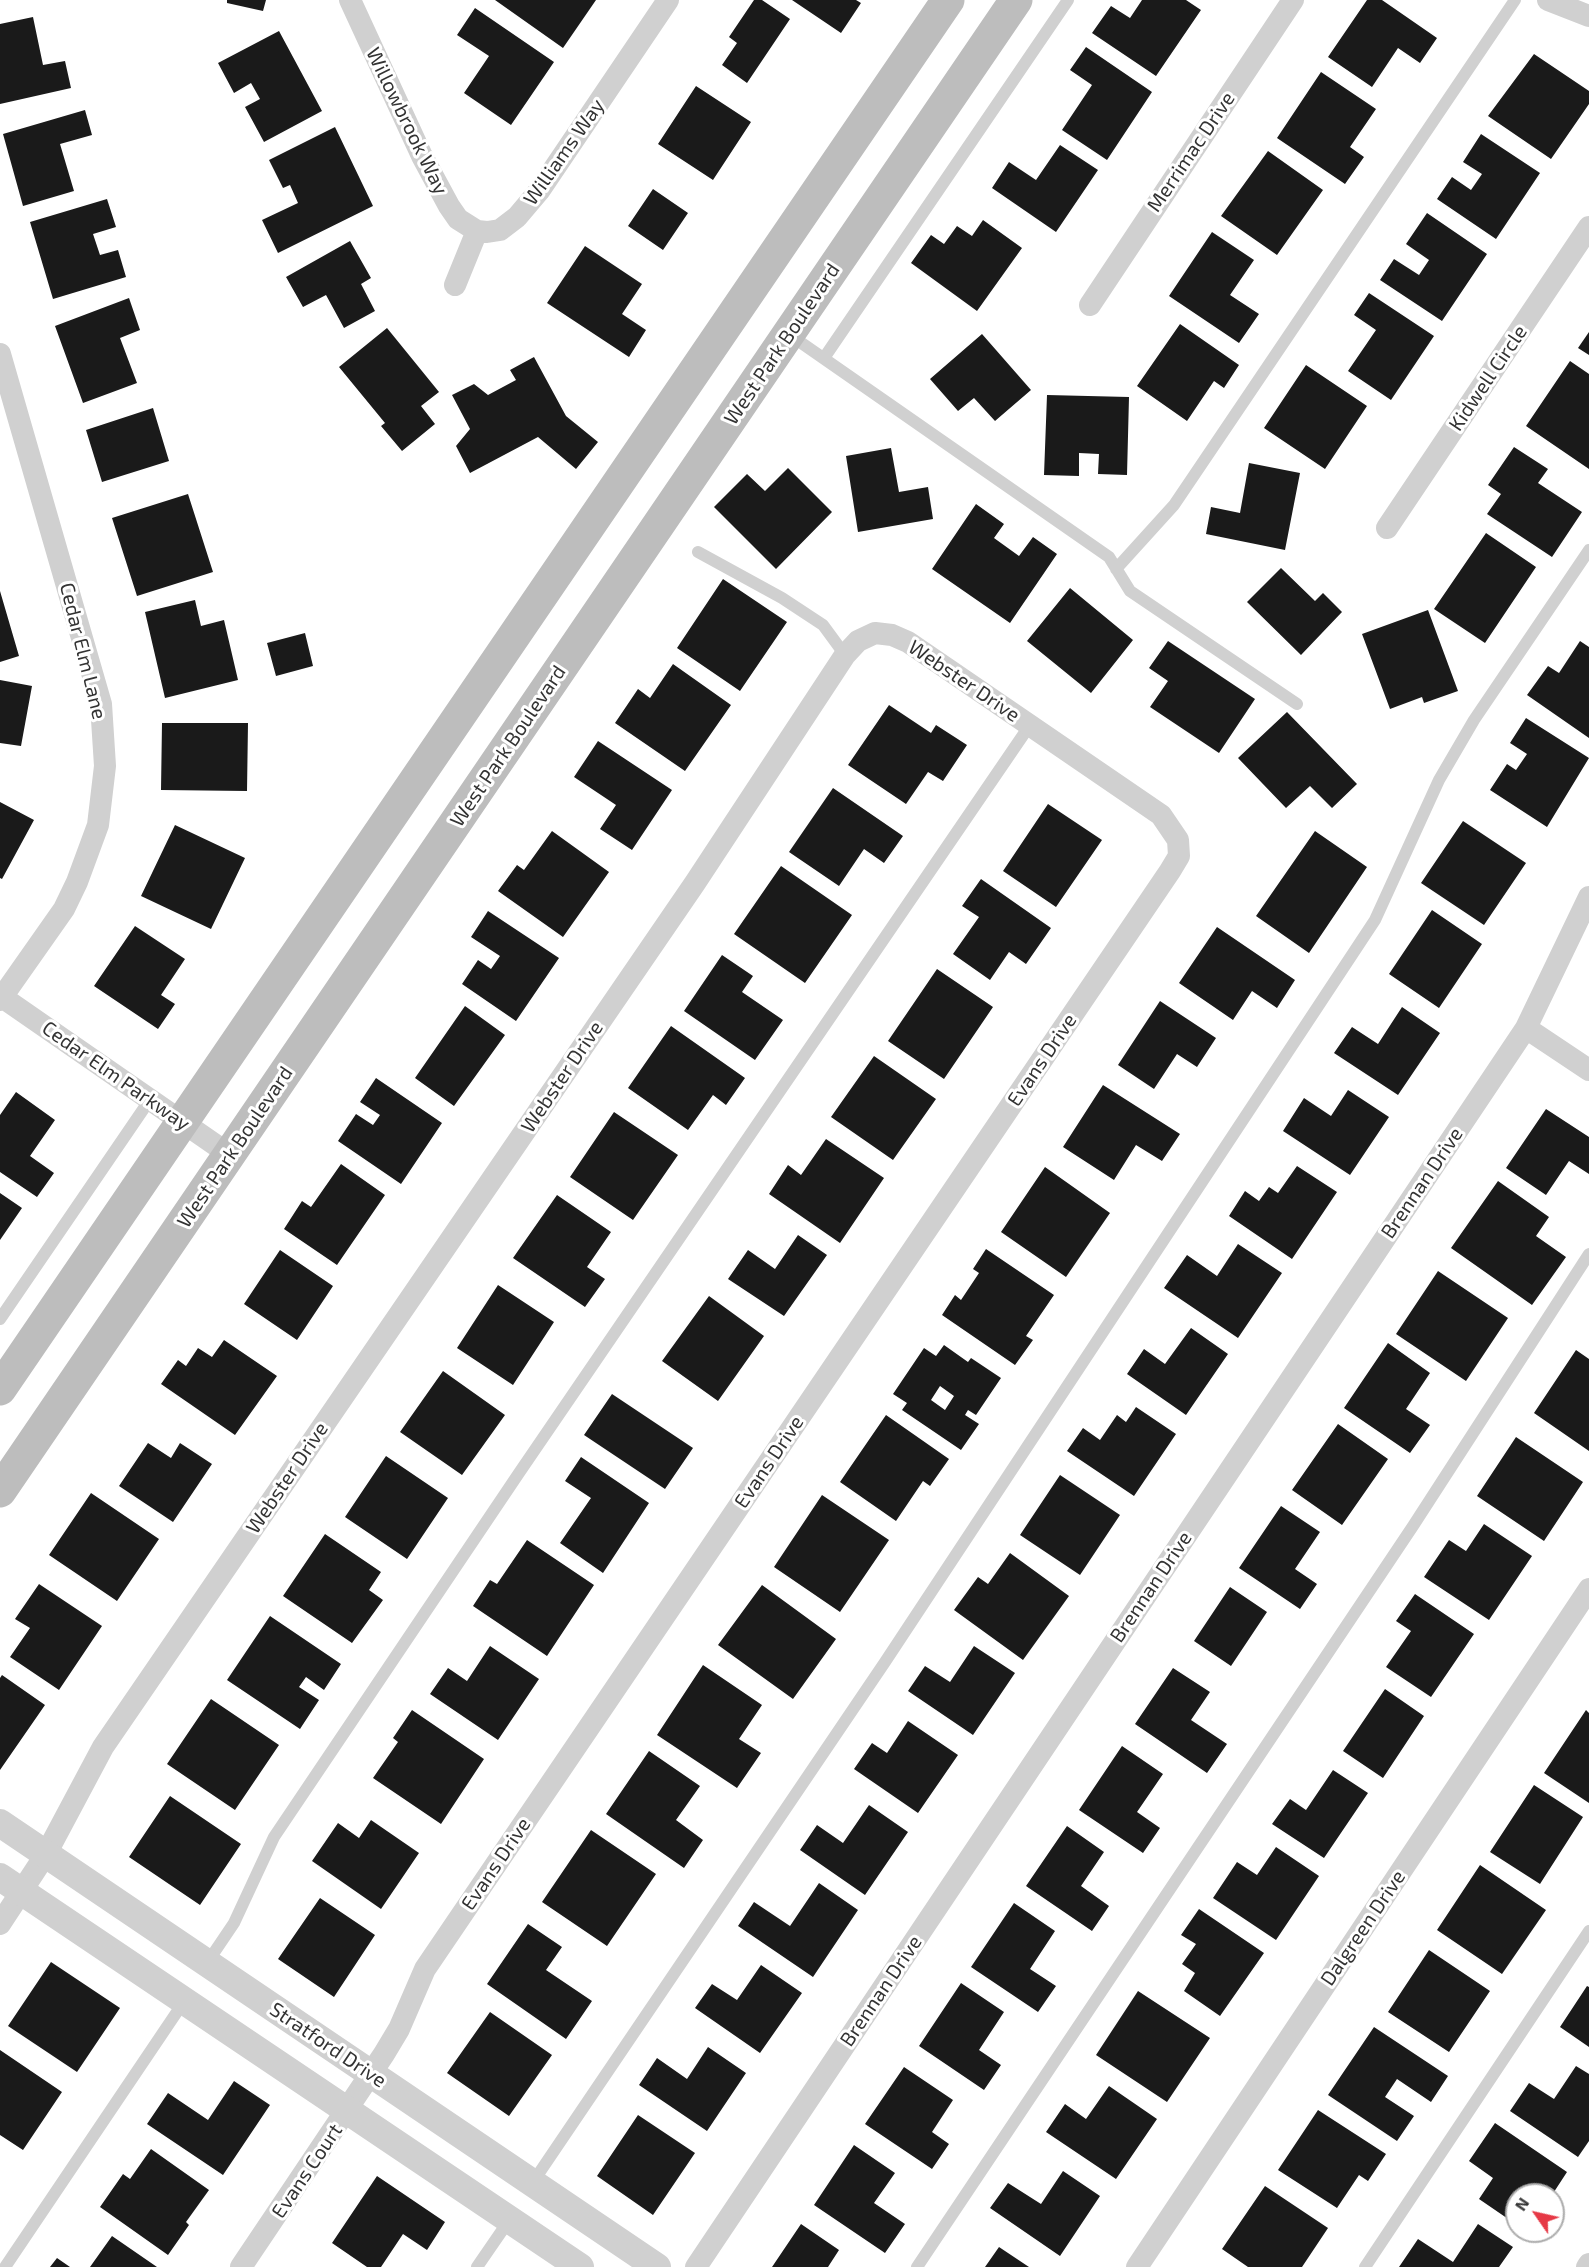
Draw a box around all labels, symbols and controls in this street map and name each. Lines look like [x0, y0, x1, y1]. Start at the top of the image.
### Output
street label: Willowbrook Way [361, 44, 453, 198]
street label: Merrimac Drive [1142, 87, 1240, 217]
street label: Williams Way [519, 94, 609, 210]
street label: West Park Boulevard [719, 259, 845, 429]
street label: Kidwell Circle [1444, 321, 1532, 435]
street label: Cedar Elm Lane [54, 580, 112, 722]
street label: Webster Drive [904, 635, 1024, 727]
street label: West Park Boulevard [445, 661, 571, 831]
street label: Evans Drive [1002, 1009, 1082, 1111]
street label: Cedar Elm Parkway [37, 1016, 195, 1136]
street label: Webster Drive [516, 1017, 608, 1137]
street label: West Park Boulevard [172, 1062, 298, 1232]
street label: Brennan Drive [1376, 1123, 1468, 1243]
street label: Evans Drive [729, 1411, 809, 1513]
street label: Webster Drive [241, 1418, 333, 1538]
street label: Brennan Drive [1105, 1527, 1197, 1647]
street label: Evans Drive [456, 1813, 536, 1915]
street label: Dalgreen Drive [1316, 1866, 1410, 1990]
street label: Brennan Drive [835, 1931, 927, 2051]
street label: Stratford Drive [265, 1997, 391, 2093]
street label: Evans Court [267, 2119, 347, 2223]
north arrow [1505, 2183, 1565, 2243]
text: N [1510, 2194, 1532, 2214]

